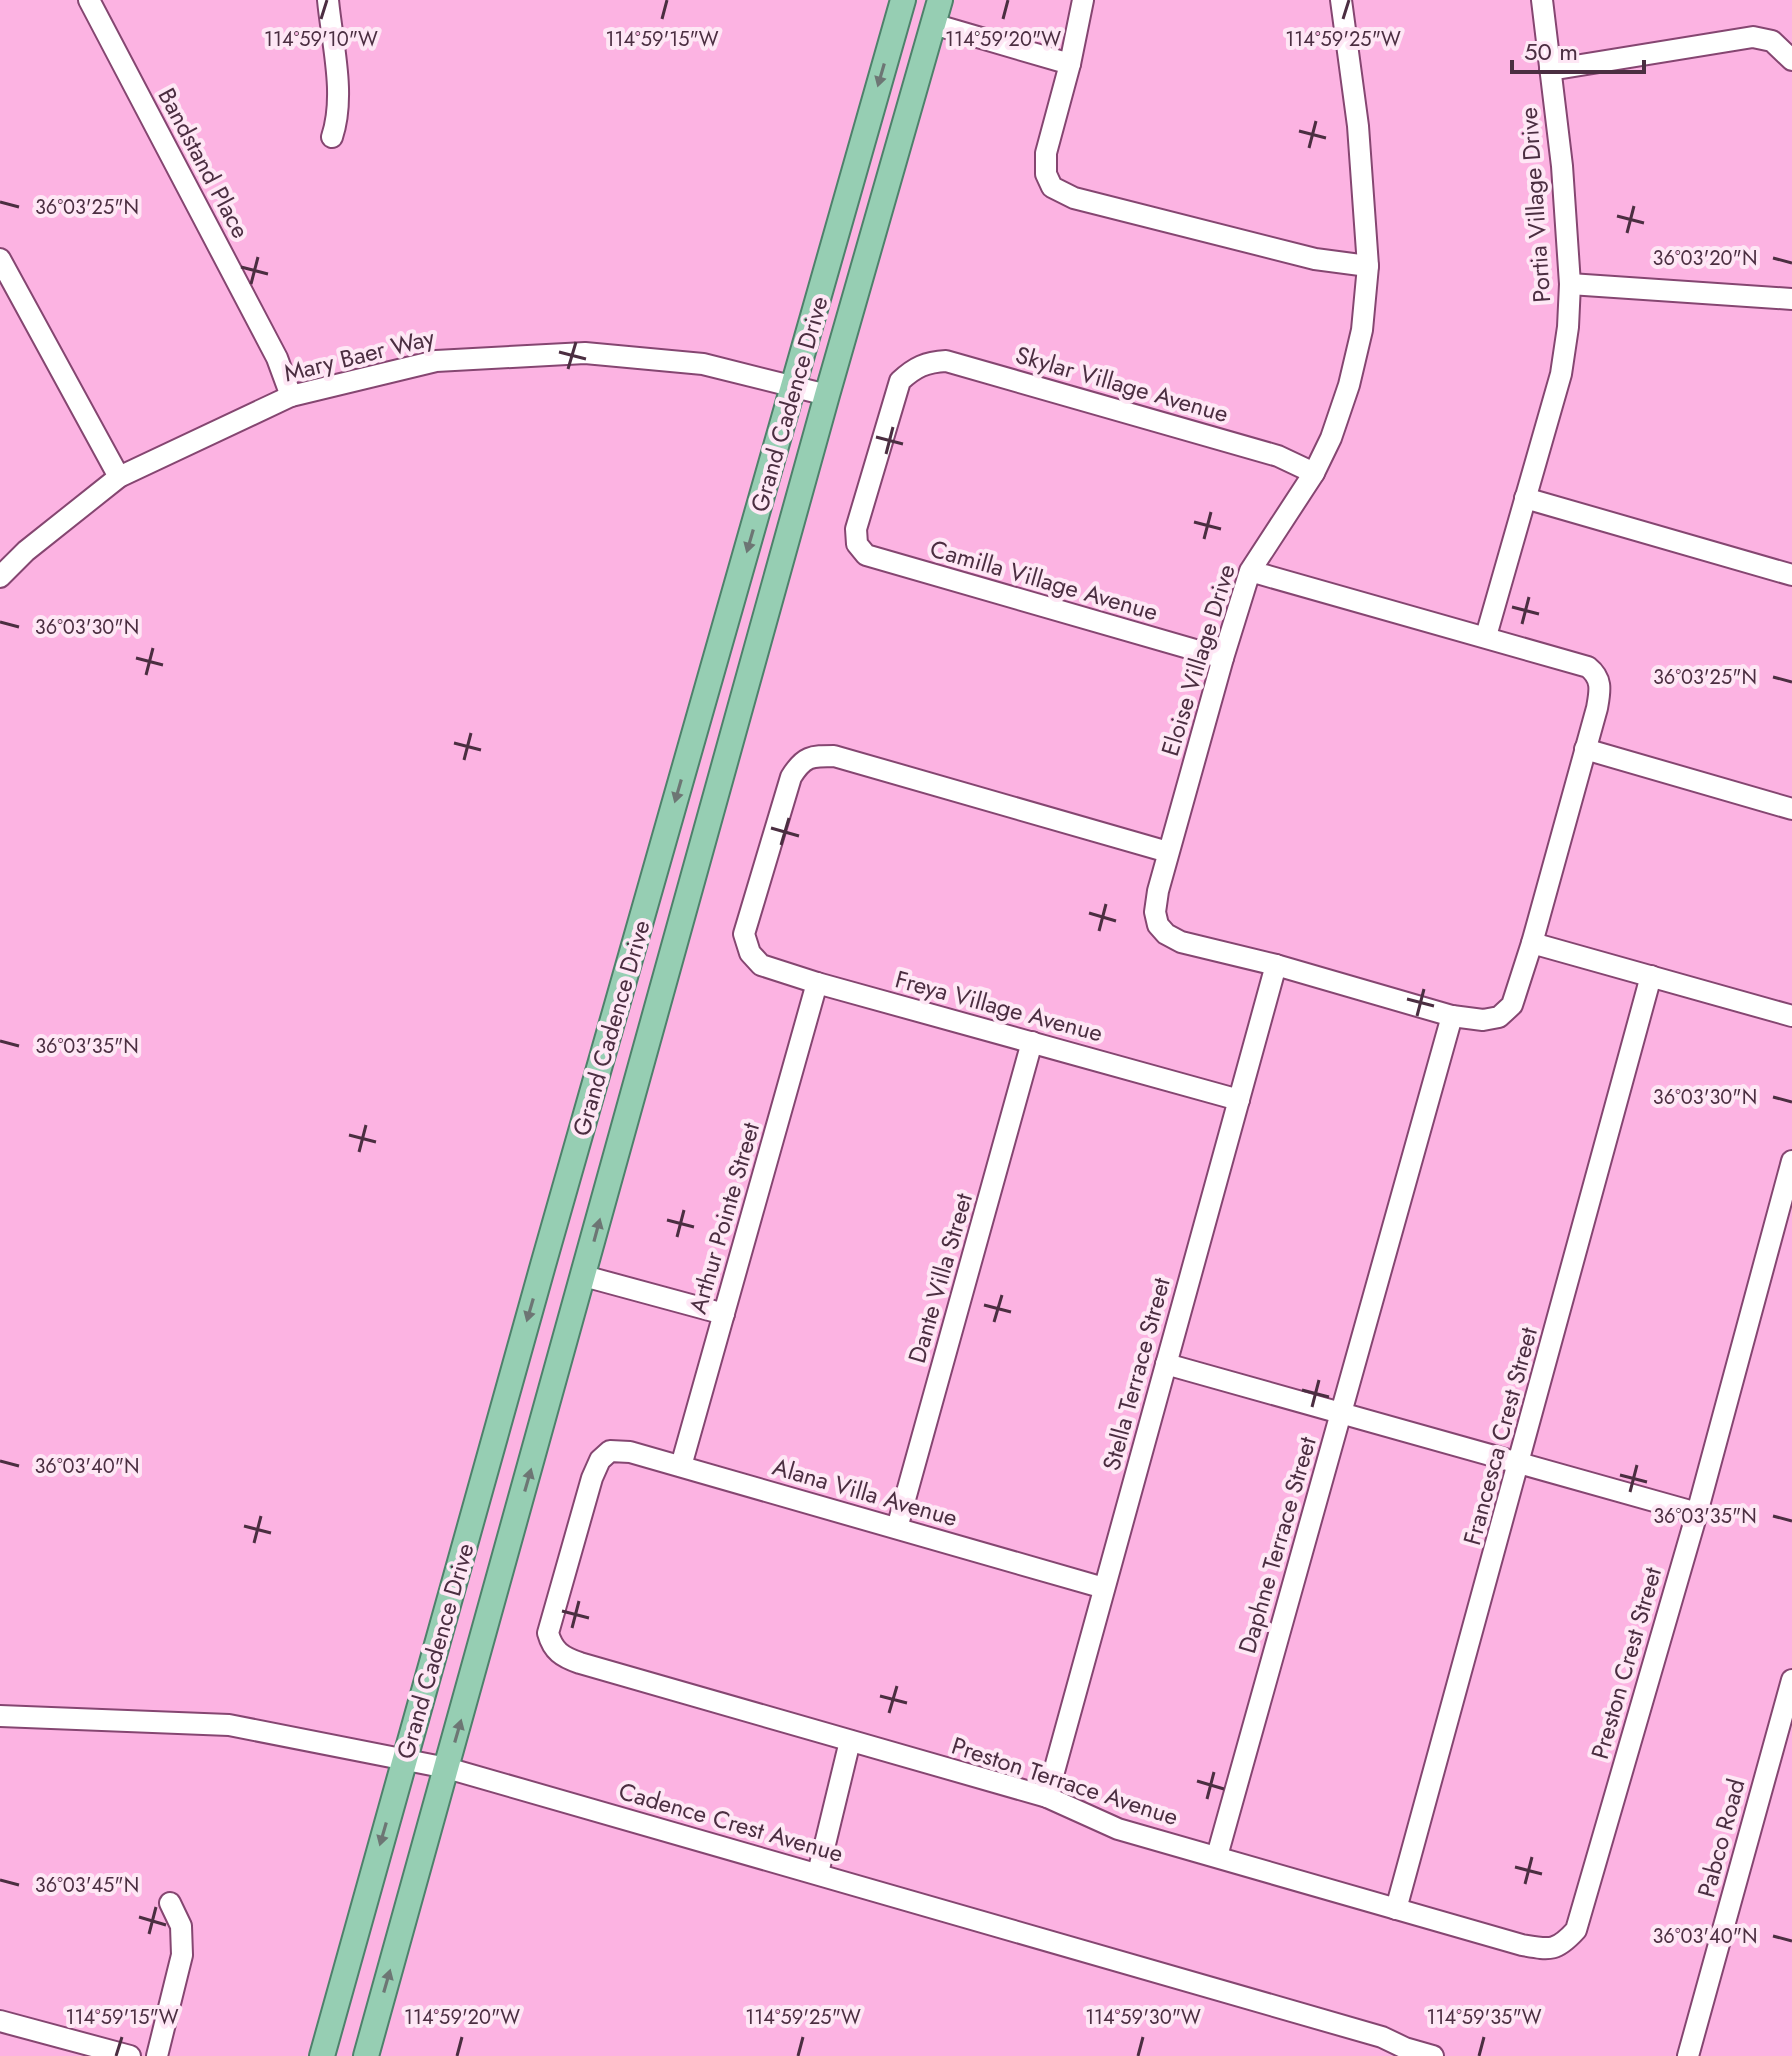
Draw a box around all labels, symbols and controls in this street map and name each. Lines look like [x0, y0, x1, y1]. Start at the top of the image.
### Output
scale bar [1512, 24, 1644, 74]
text: 114°59'10"W [264, 25, 378, 54]
text: 114°59'15"W [605, 25, 719, 54]
text: 114°59'20"W [945, 25, 1061, 54]
text: 114°59'25"W [1285, 25, 1401, 54]
text: 50 m [1524, 34, 1578, 69]
one-way arrow [875, 63, 887, 88]
street label: Bandstand Place [150, 82, 258, 244]
street label: Portia Village Drive [1511, 106, 1559, 304]
text: 36°03'25"N [35, 193, 139, 222]
text: 36°03'20"N [1653, 244, 1757, 273]
street label: Grand Cadence Drive [741, 292, 837, 516]
street label: Mary Baer Way [280, 319, 438, 391]
street label: Skylar Village Avenue [1012, 337, 1232, 431]
one-way arrow [743, 530, 756, 554]
street label: Camilla Village Avenue [926, 531, 1162, 629]
street label: Eloise Village Drive [1152, 560, 1244, 760]
text: 36°03'30"N [35, 613, 139, 642]
text: 36°03'25"N [1653, 663, 1757, 692]
one-way arrow [671, 780, 684, 804]
street label: Grand Cadence Drive [563, 916, 659, 1140]
street label: Freya Village Avenue [891, 961, 1107, 1051]
text: 36°03'35"N [35, 1032, 139, 1061]
text: 36°03'30"N [1653, 1083, 1757, 1112]
street label: Arthur Pointe Street [680, 1118, 768, 1318]
street label: Dante Villa Street [899, 1189, 981, 1367]
one-way arrow [591, 1217, 604, 1241]
street label: Stella Terrace Street [1093, 1273, 1179, 1474]
one-way arrow [523, 1299, 536, 1323]
street label: Francesca Crest Street [1454, 1323, 1546, 1549]
street label: Daphne Terrace Street [1229, 1432, 1325, 1657]
street label: Alana Villa Avenue [768, 1449, 962, 1535]
text: 36°03'40"N [34, 1452, 140, 1481]
one-way arrow [522, 1468, 534, 1493]
text: 36°03'35"N [1653, 1502, 1757, 1531]
street label: Grand Cadence Drive [387, 1539, 483, 1763]
street label: Preston Crest Street [1582, 1563, 1670, 1763]
one-way arrow [452, 1718, 464, 1743]
street label: Preston Terrace Avenue [947, 1728, 1183, 1834]
street label: Cadence Crest Avenue [615, 1773, 847, 1871]
street label: Pabco Road [1688, 1775, 1754, 1901]
one-way arrow [377, 1822, 389, 1847]
text: 36°03'45"N [35, 1871, 139, 1900]
text: 36°03'40"N [1652, 1922, 1758, 1951]
one-way arrow [382, 1968, 394, 1993]
text: 114°59'15"W [65, 2003, 179, 2032]
text: 114°59'20"W [404, 2003, 520, 2032]
text: 114°59'25"W [745, 2003, 861, 2032]
text: 114°59'30"W [1085, 2003, 1201, 2032]
text: 114°59'35"W [1426, 2003, 1542, 2032]

